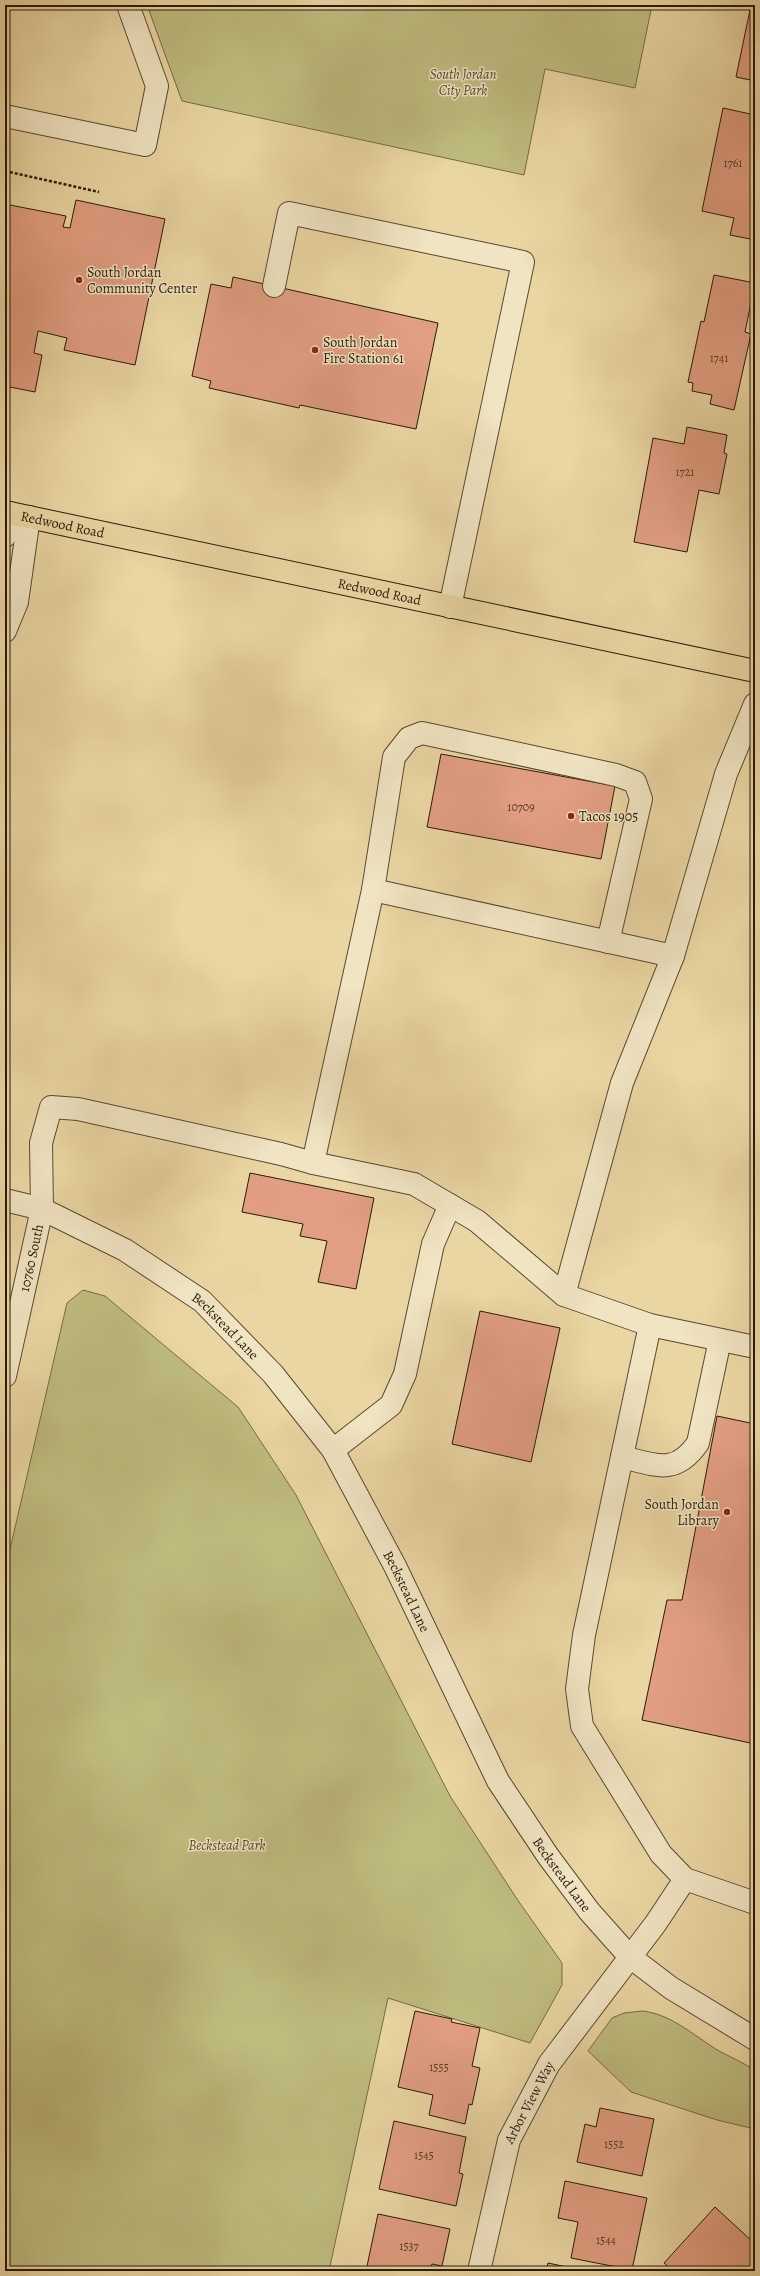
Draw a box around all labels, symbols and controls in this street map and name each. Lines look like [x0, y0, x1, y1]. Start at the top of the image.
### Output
park label: South Jordan City Park [430, 65, 496, 100]
house number: 1761 [724, 155, 742, 171]
place label: South Jordan Community Center [87, 263, 198, 298]
marker: South Jordan Community Center [74, 275, 84, 285]
place label: South Jordan Fire Station 61 [323, 333, 404, 368]
marker: South Jordan Fire Station 61 [310, 345, 320, 355]
house number: 1741 [710, 350, 728, 366]
house number: 1721 [676, 464, 694, 480]
street label: Redwood Road [19, 507, 107, 543]
street label: Redwood Road [336, 574, 424, 610]
house number: 10709 [507, 799, 535, 815]
place label: Tacos 1905 [579, 807, 638, 826]
marker: Tacos 1905 [566, 811, 576, 821]
street label: 10760 South [15, 1222, 48, 1294]
street label: Beckstead Lane [188, 1288, 263, 1364]
place label: South Jordan Library [645, 1495, 720, 1530]
marker: South Jordan Library [722, 1507, 732, 1517]
street label: Beckstead Lane [378, 1547, 434, 1635]
street label: Beckstead Lane [528, 1834, 596, 1916]
park label: Beckstead Park [188, 1836, 266, 1855]
street label: Arbor View Way [499, 2057, 559, 2148]
house number: 1555 [429, 2059, 449, 2075]
house number: 1552 [604, 2136, 624, 2152]
house number: 1545 [414, 2147, 434, 2163]
house number: 1544 [596, 2232, 617, 2248]
house number: 1537 [399, 2238, 420, 2254]

